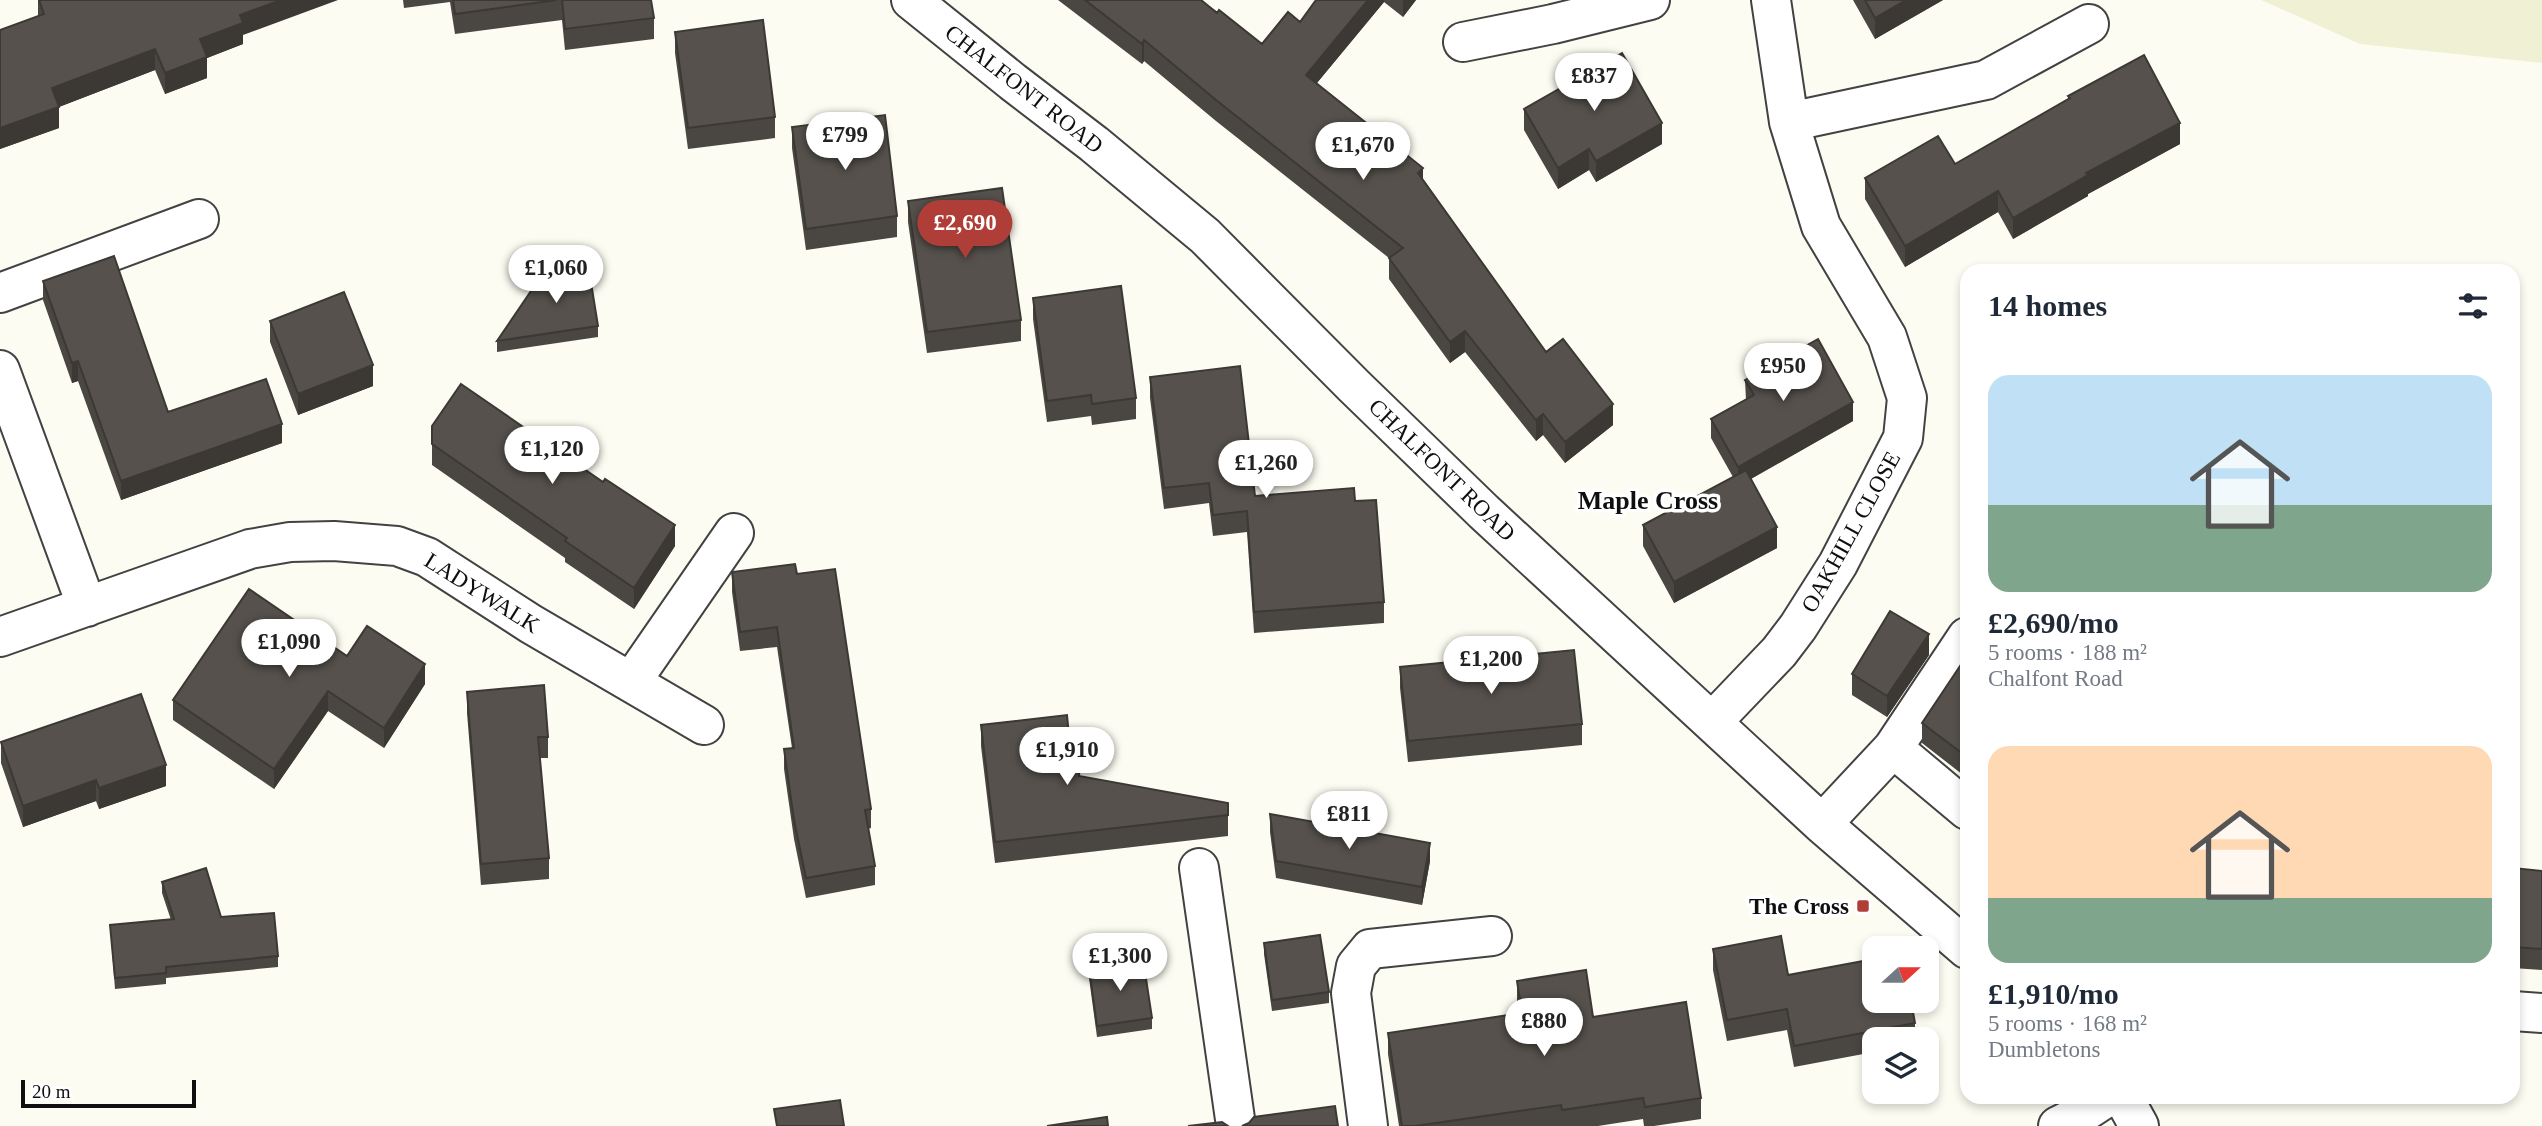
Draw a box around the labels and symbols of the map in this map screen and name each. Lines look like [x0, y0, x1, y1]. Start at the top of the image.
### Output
street label: CHALFONT ROAD [940, 20, 1108, 158]
pin: £837 [1553, 54, 1635, 113]
pin: £799 [804, 113, 886, 172]
pin: £1,670 [1306, 122, 1420, 182]
pin: £2,690 [908, 201, 1022, 260]
pin: £1,060 [499, 246, 613, 305]
pin: £950 [1742, 344, 1824, 403]
street label: CHALFONT ROAD [1364, 394, 1520, 546]
pin: £1,120 [495, 426, 609, 486]
pin: £1,260 [1209, 440, 1323, 500]
street label: OAKHILL CLOSE [1796, 447, 1906, 617]
district label: Maple Cross [1578, 486, 1718, 515]
street label: LADYWALK [420, 548, 544, 638]
pin: £1,090 [232, 620, 346, 679]
pin: £1,200 [1434, 636, 1548, 696]
pin: £1,910 [1010, 728, 1124, 787]
pin: £811 [1308, 792, 1390, 851]
place label: The Cross [1749, 894, 1849, 919]
marker: The Cross [1855, 898, 1871, 914]
pin: £1,300 [1063, 934, 1177, 993]
north arrow [1862, 936, 1939, 1013]
pin: £880 [1503, 998, 1585, 1058]
scale bar [21, 1077, 196, 1109]

